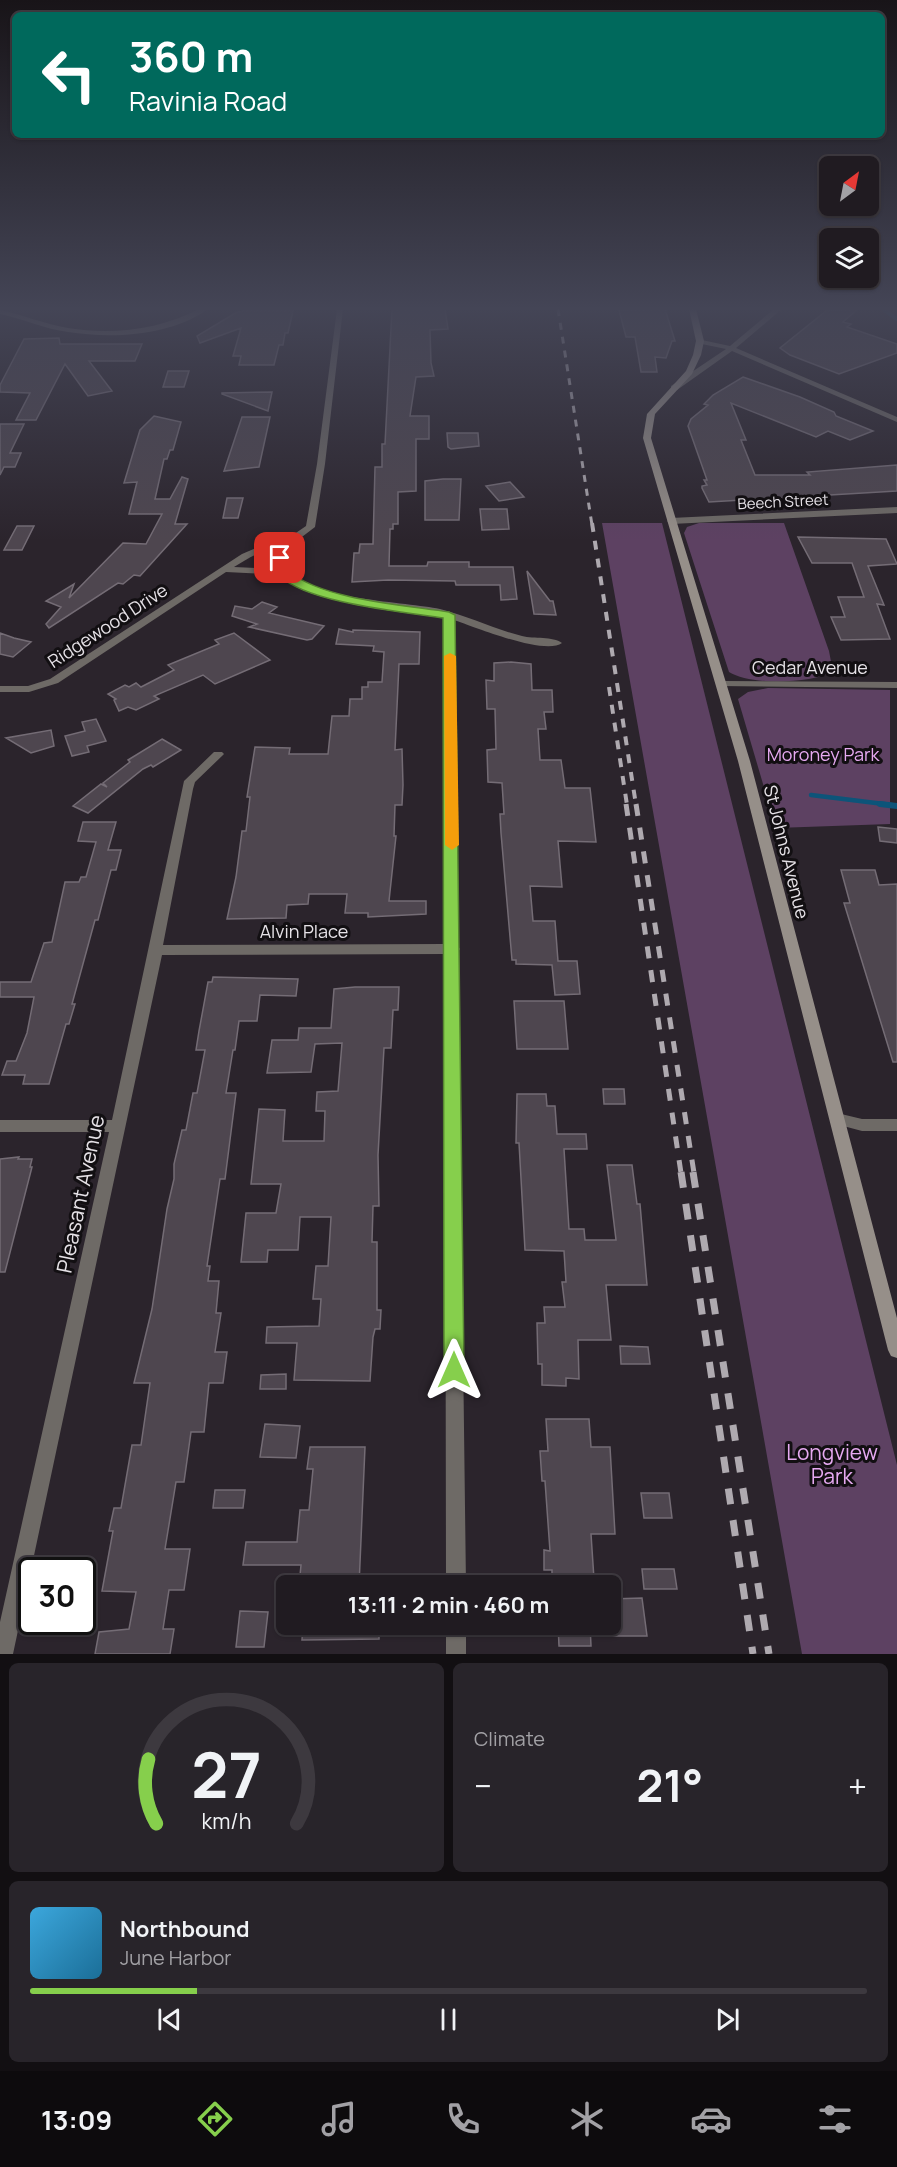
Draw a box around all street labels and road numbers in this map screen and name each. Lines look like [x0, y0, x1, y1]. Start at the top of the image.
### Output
street label: Beech Street [737, 489, 829, 514]
street label: Ridgewood Drive [43, 577, 172, 673]
street label: Cedar Avenue [752, 655, 868, 679]
street label: St Johns Avenue [759, 782, 815, 921]
street label: Alvin Place [260, 919, 348, 943]
street label: Pleasant Avenue [50, 1112, 110, 1275]

